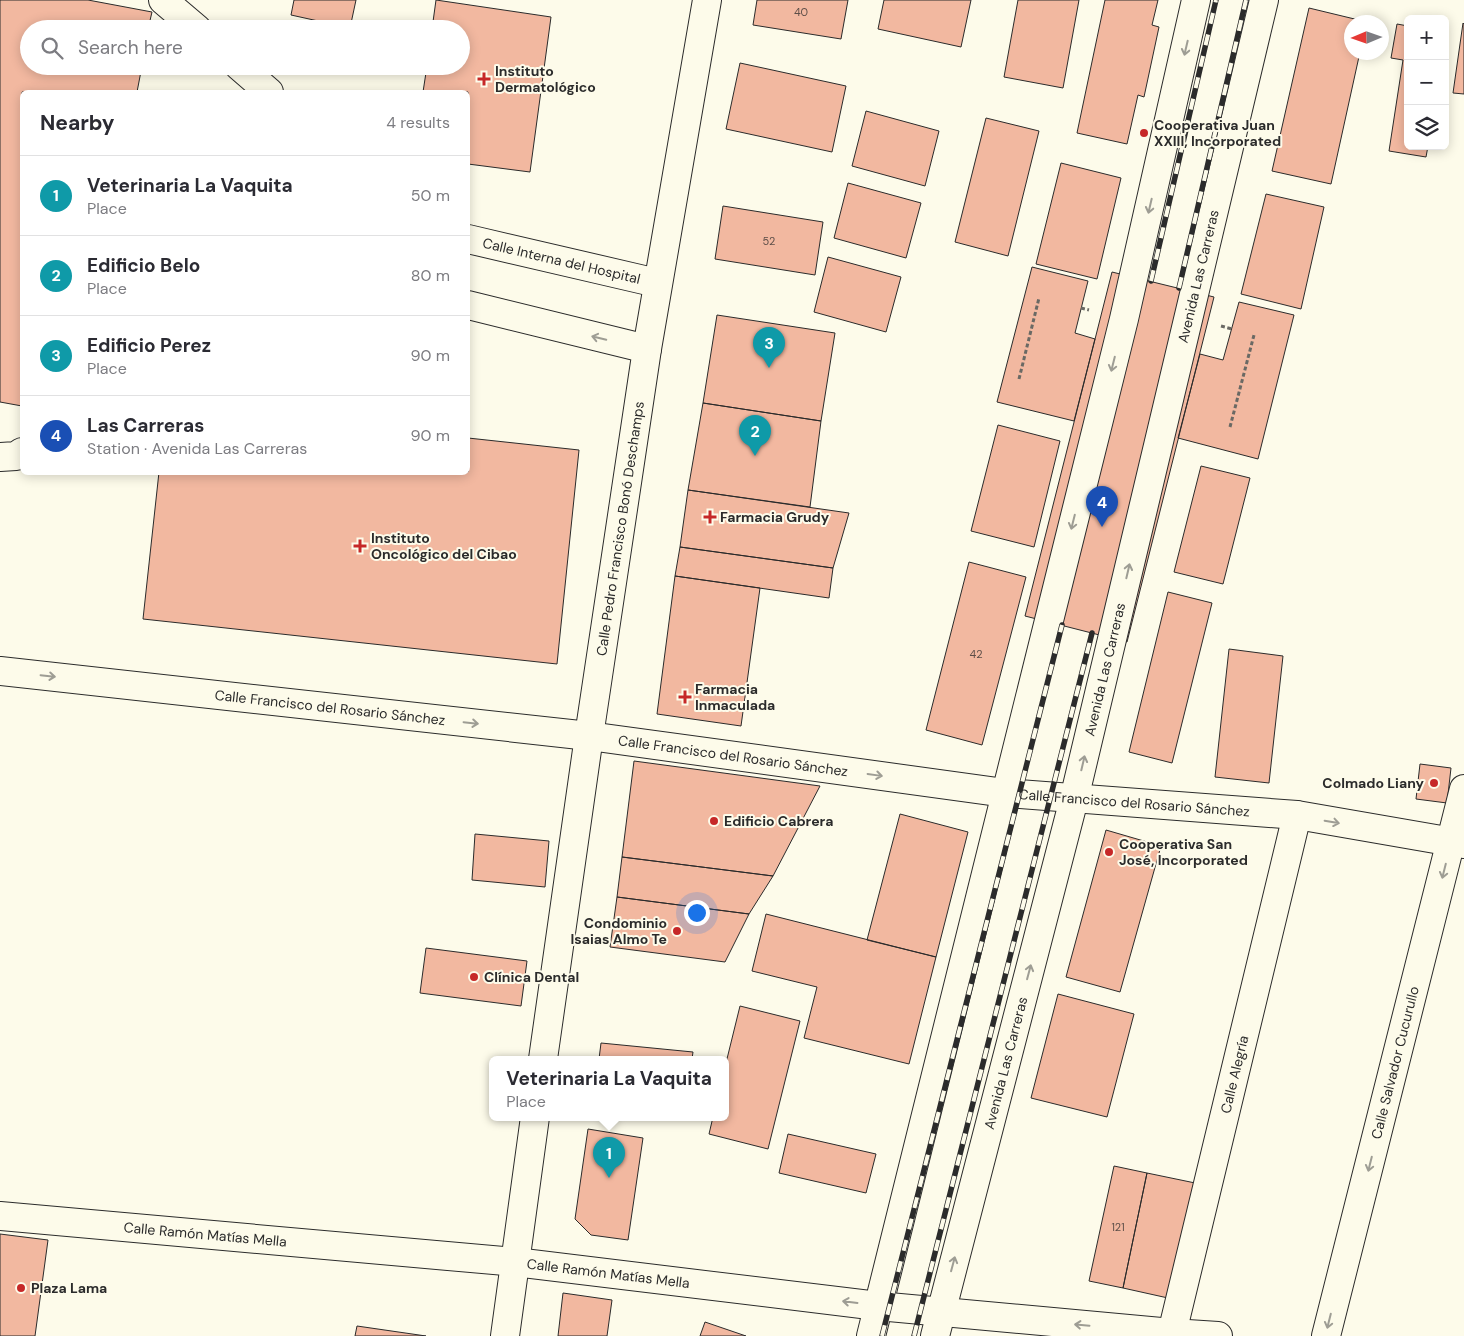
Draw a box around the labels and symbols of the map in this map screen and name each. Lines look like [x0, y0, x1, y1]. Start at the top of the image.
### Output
house number: 40 [794, 5, 808, 19]
north arrow [1344, 15, 1389, 60]
one-way arrow [1180, 39, 1190, 55]
place label: Instituto Dermatológico [495, 62, 596, 96]
marker: Instituto Dermatológico [477, 72, 491, 86]
place label: Cooperativa Juan XXIII, Incorporated [1154, 116, 1281, 150]
marker: Cooperativa Juan XXIII, Incorporated [1138, 127, 1150, 139]
one-way arrow [1145, 198, 1154, 214]
street label: Avenida Las Carreras [1174, 208, 1223, 345]
street label: Calle Interna del Hospital [481, 234, 642, 288]
house number: 52 [763, 234, 775, 248]
pin: 3 [753, 327, 785, 368]
one-way arrow [592, 333, 608, 342]
one-way arrow [1108, 356, 1117, 372]
street label: Calle Pedro Francisco Bonó Deschamps [592, 400, 648, 657]
pin: 2 [739, 415, 771, 456]
pin: 4 [1086, 486, 1118, 527]
place label: Farmacia Grudy [720, 508, 830, 526]
marker: Farmacia Grudy [704, 511, 716, 523]
one-way arrow [1068, 513, 1077, 529]
place label: Instituto Oncológico del Cibao [371, 529, 517, 563]
marker: Instituto Oncológico del Cibao [353, 539, 367, 553]
one-way arrow [1124, 564, 1133, 580]
street label: Avenida Las Carreras [1080, 601, 1129, 738]
house number: 42 [969, 647, 983, 661]
one-way arrow [40, 671, 56, 681]
place label: Farmacia Inmaculada [695, 680, 775, 714]
street label: Calle Francisco del Rosario Sánchez [214, 686, 446, 729]
marker: Farmacia Inmaculada [679, 691, 691, 703]
one-way arrow [463, 718, 479, 728]
street label: Calle Francisco del Rosario Sánchez [617, 731, 849, 780]
one-way arrow [1079, 756, 1088, 772]
one-way arrow [867, 771, 883, 781]
place label: Colmado Liany [1322, 774, 1425, 792]
marker: Colmado Liany [1428, 777, 1440, 789]
street label: Calle Francisco del Rosario Sánchez [1018, 785, 1250, 820]
place label: Edificio Cabrera [724, 812, 834, 830]
marker: Edificio Cabrera [708, 815, 720, 827]
one-way arrow [1324, 817, 1340, 827]
place label: Cooperativa San José, Incorporated [1119, 835, 1248, 869]
marker: Cooperativa San José, Incorporated [1103, 846, 1115, 858]
one-way arrow [1439, 862, 1448, 878]
your location [684, 900, 710, 926]
place label: Condominio Isaias Almo Te [571, 914, 667, 948]
marker: Condominio Isaias Almo Te [671, 925, 683, 937]
one-way arrow [1025, 964, 1035, 980]
place label: Clínica Dental [484, 968, 579, 986]
marker: Clínica Dental [468, 971, 480, 983]
street label: Calle Salvador Cucurullo [1367, 984, 1423, 1141]
street label: Avenida Las Carreras [980, 995, 1031, 1131]
street label: Calle Alegría [1216, 1034, 1252, 1115]
pin: 1 [593, 1137, 625, 1178]
one-way arrow [1364, 1155, 1374, 1171]
street label: Calle Ramón Matías Mella [123, 1218, 288, 1251]
house number: 121 [1111, 1220, 1125, 1234]
street label: Calle Ramón Matías Mella [526, 1255, 691, 1292]
one-way arrow [949, 1257, 959, 1273]
place label: Plaza Lama [31, 1279, 107, 1297]
marker: Plaza Lama [15, 1282, 27, 1294]
one-way arrow [843, 1297, 859, 1307]
one-way arrow [1324, 1313, 1334, 1329]
one-way arrow [1074, 1320, 1090, 1330]

